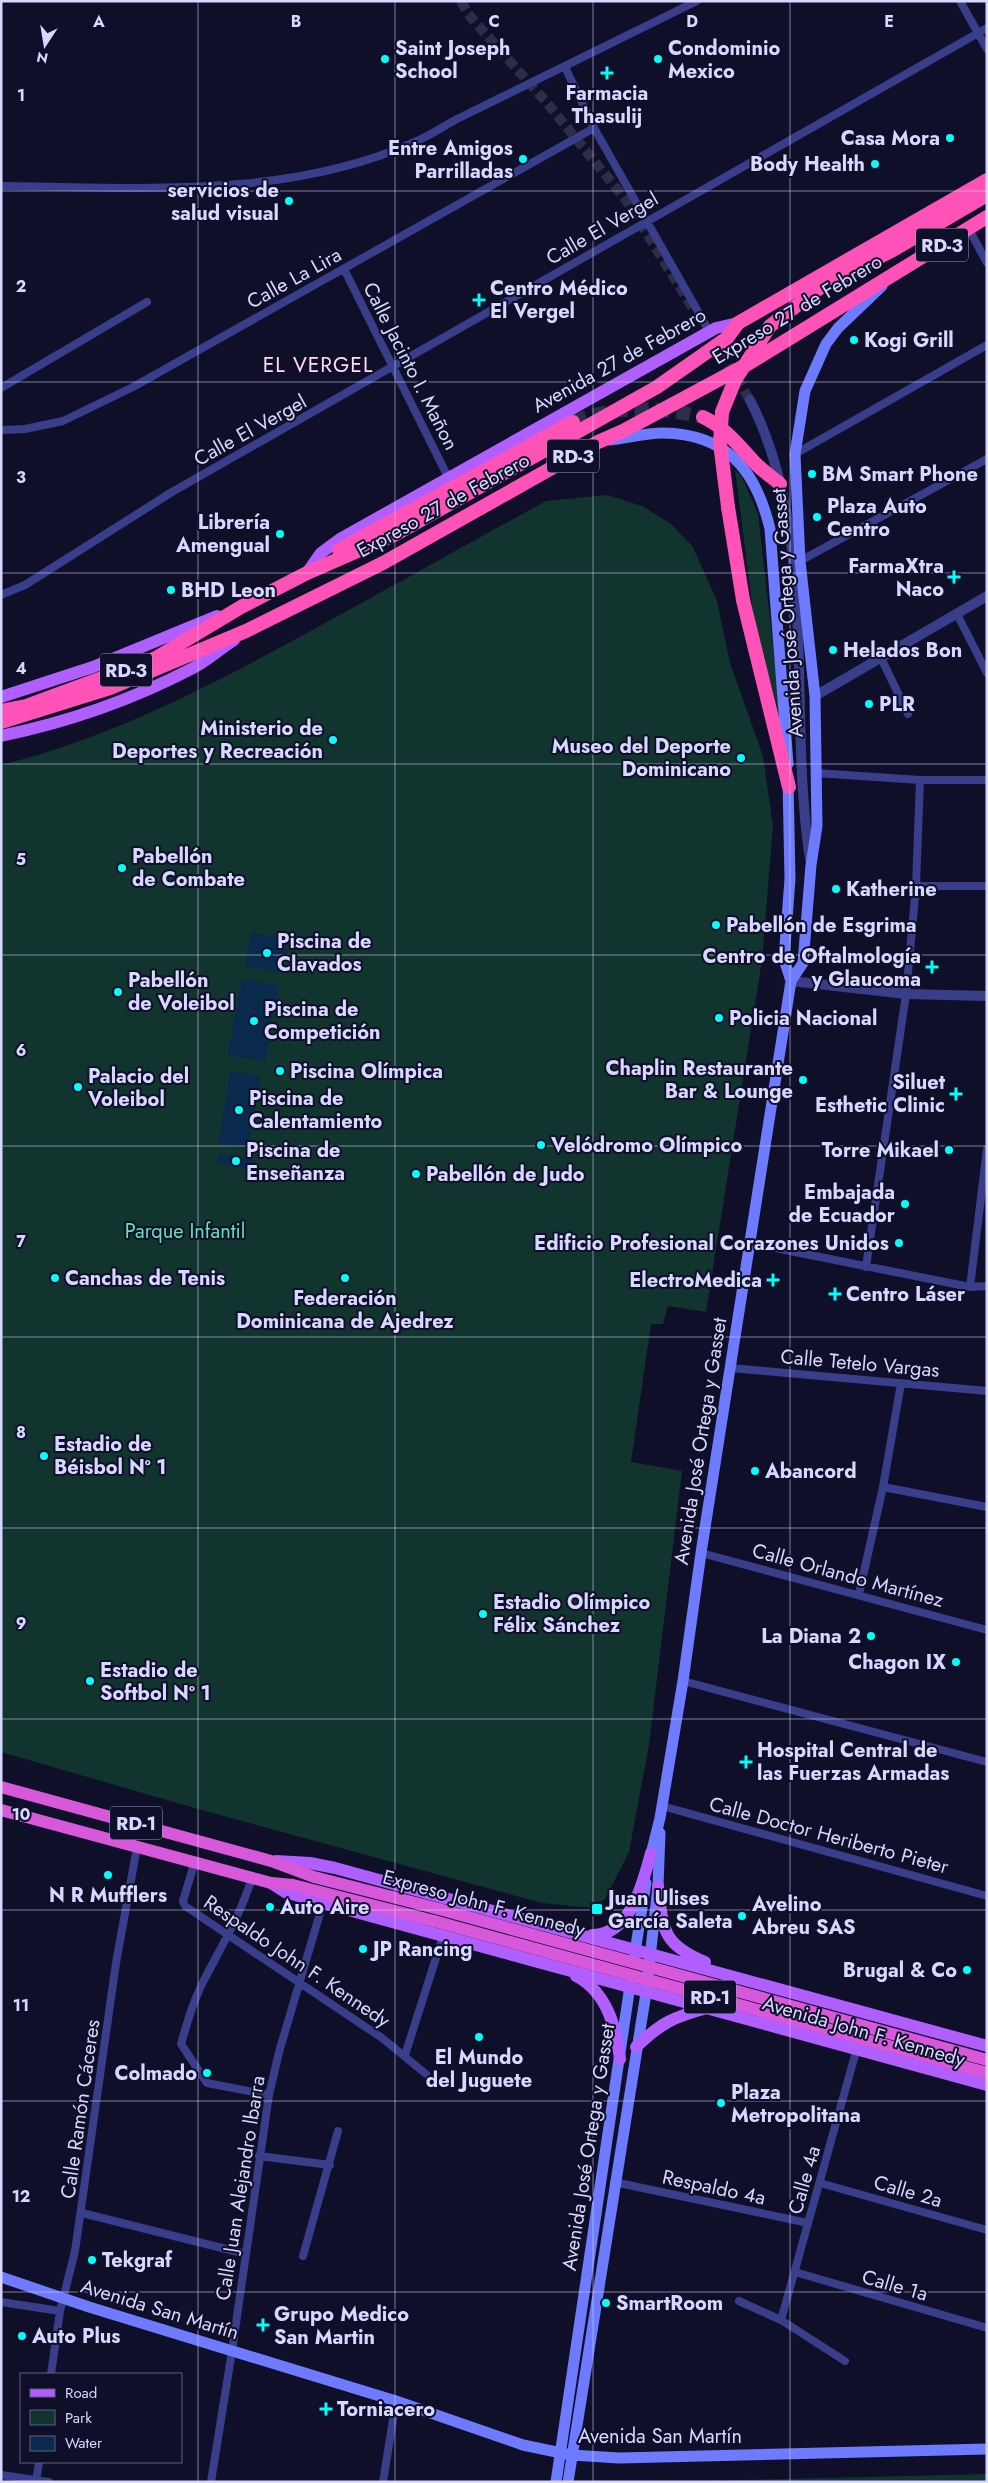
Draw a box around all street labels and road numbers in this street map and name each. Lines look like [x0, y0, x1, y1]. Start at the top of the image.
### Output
street label: Calle El Vergel [541, 185, 664, 272]
road number: RD-3 [916, 228, 968, 262]
street label: Calle La Lira [242, 241, 347, 316]
street label: Expreso 27 de Febrero [707, 247, 888, 372]
street label: Calle Jacinto I. Mañon [356, 277, 465, 455]
street label: Avenida 27 de Febrero [527, 301, 711, 420]
street label: Calle El Vergel [188, 387, 312, 473]
road number: RD-3 [547, 440, 599, 472]
street label: Expreso 27 de Febrero [352, 446, 535, 565]
street label: Avenida José Ortega y Gasset [764, 487, 811, 739]
road number: RD-3 [100, 654, 152, 686]
street label: Avenida José Ortega y Gasset [667, 1315, 734, 1567]
street label: Calle Tetelo Vargas [779, 1342, 941, 1385]
street label: Calle Orlando Martínez [749, 1536, 947, 1615]
street label: Calle Doctor Heriberto Pieter [706, 1790, 952, 1881]
road number: RD-1 [110, 1806, 162, 1840]
street label: Expreso John F. Kennedy [379, 1862, 588, 1945]
street label: Respaldo John F. Kennedy [198, 1888, 396, 2035]
road number: RD-1 [684, 1980, 736, 2014]
street label: Avenida John F. Kennedy [759, 1989, 969, 2074]
street label: Calle Ramón Cáceres [54, 2018, 107, 2201]
street label: Avenida José Ortega y Gasset [555, 2021, 622, 2273]
street label: Calle Juan Alejandro lbarra [208, 2074, 273, 2303]
street label: Calle 4a [781, 2142, 828, 2218]
street label: Respaldo 4a [660, 2162, 768, 2213]
street label: Calle 2a [870, 2168, 945, 2215]
street label: Calle 1a [858, 2262, 931, 2309]
street label: Avenida San Martín [77, 2272, 243, 2347]
street label: Avenida San Martín [578, 2422, 742, 2451]

